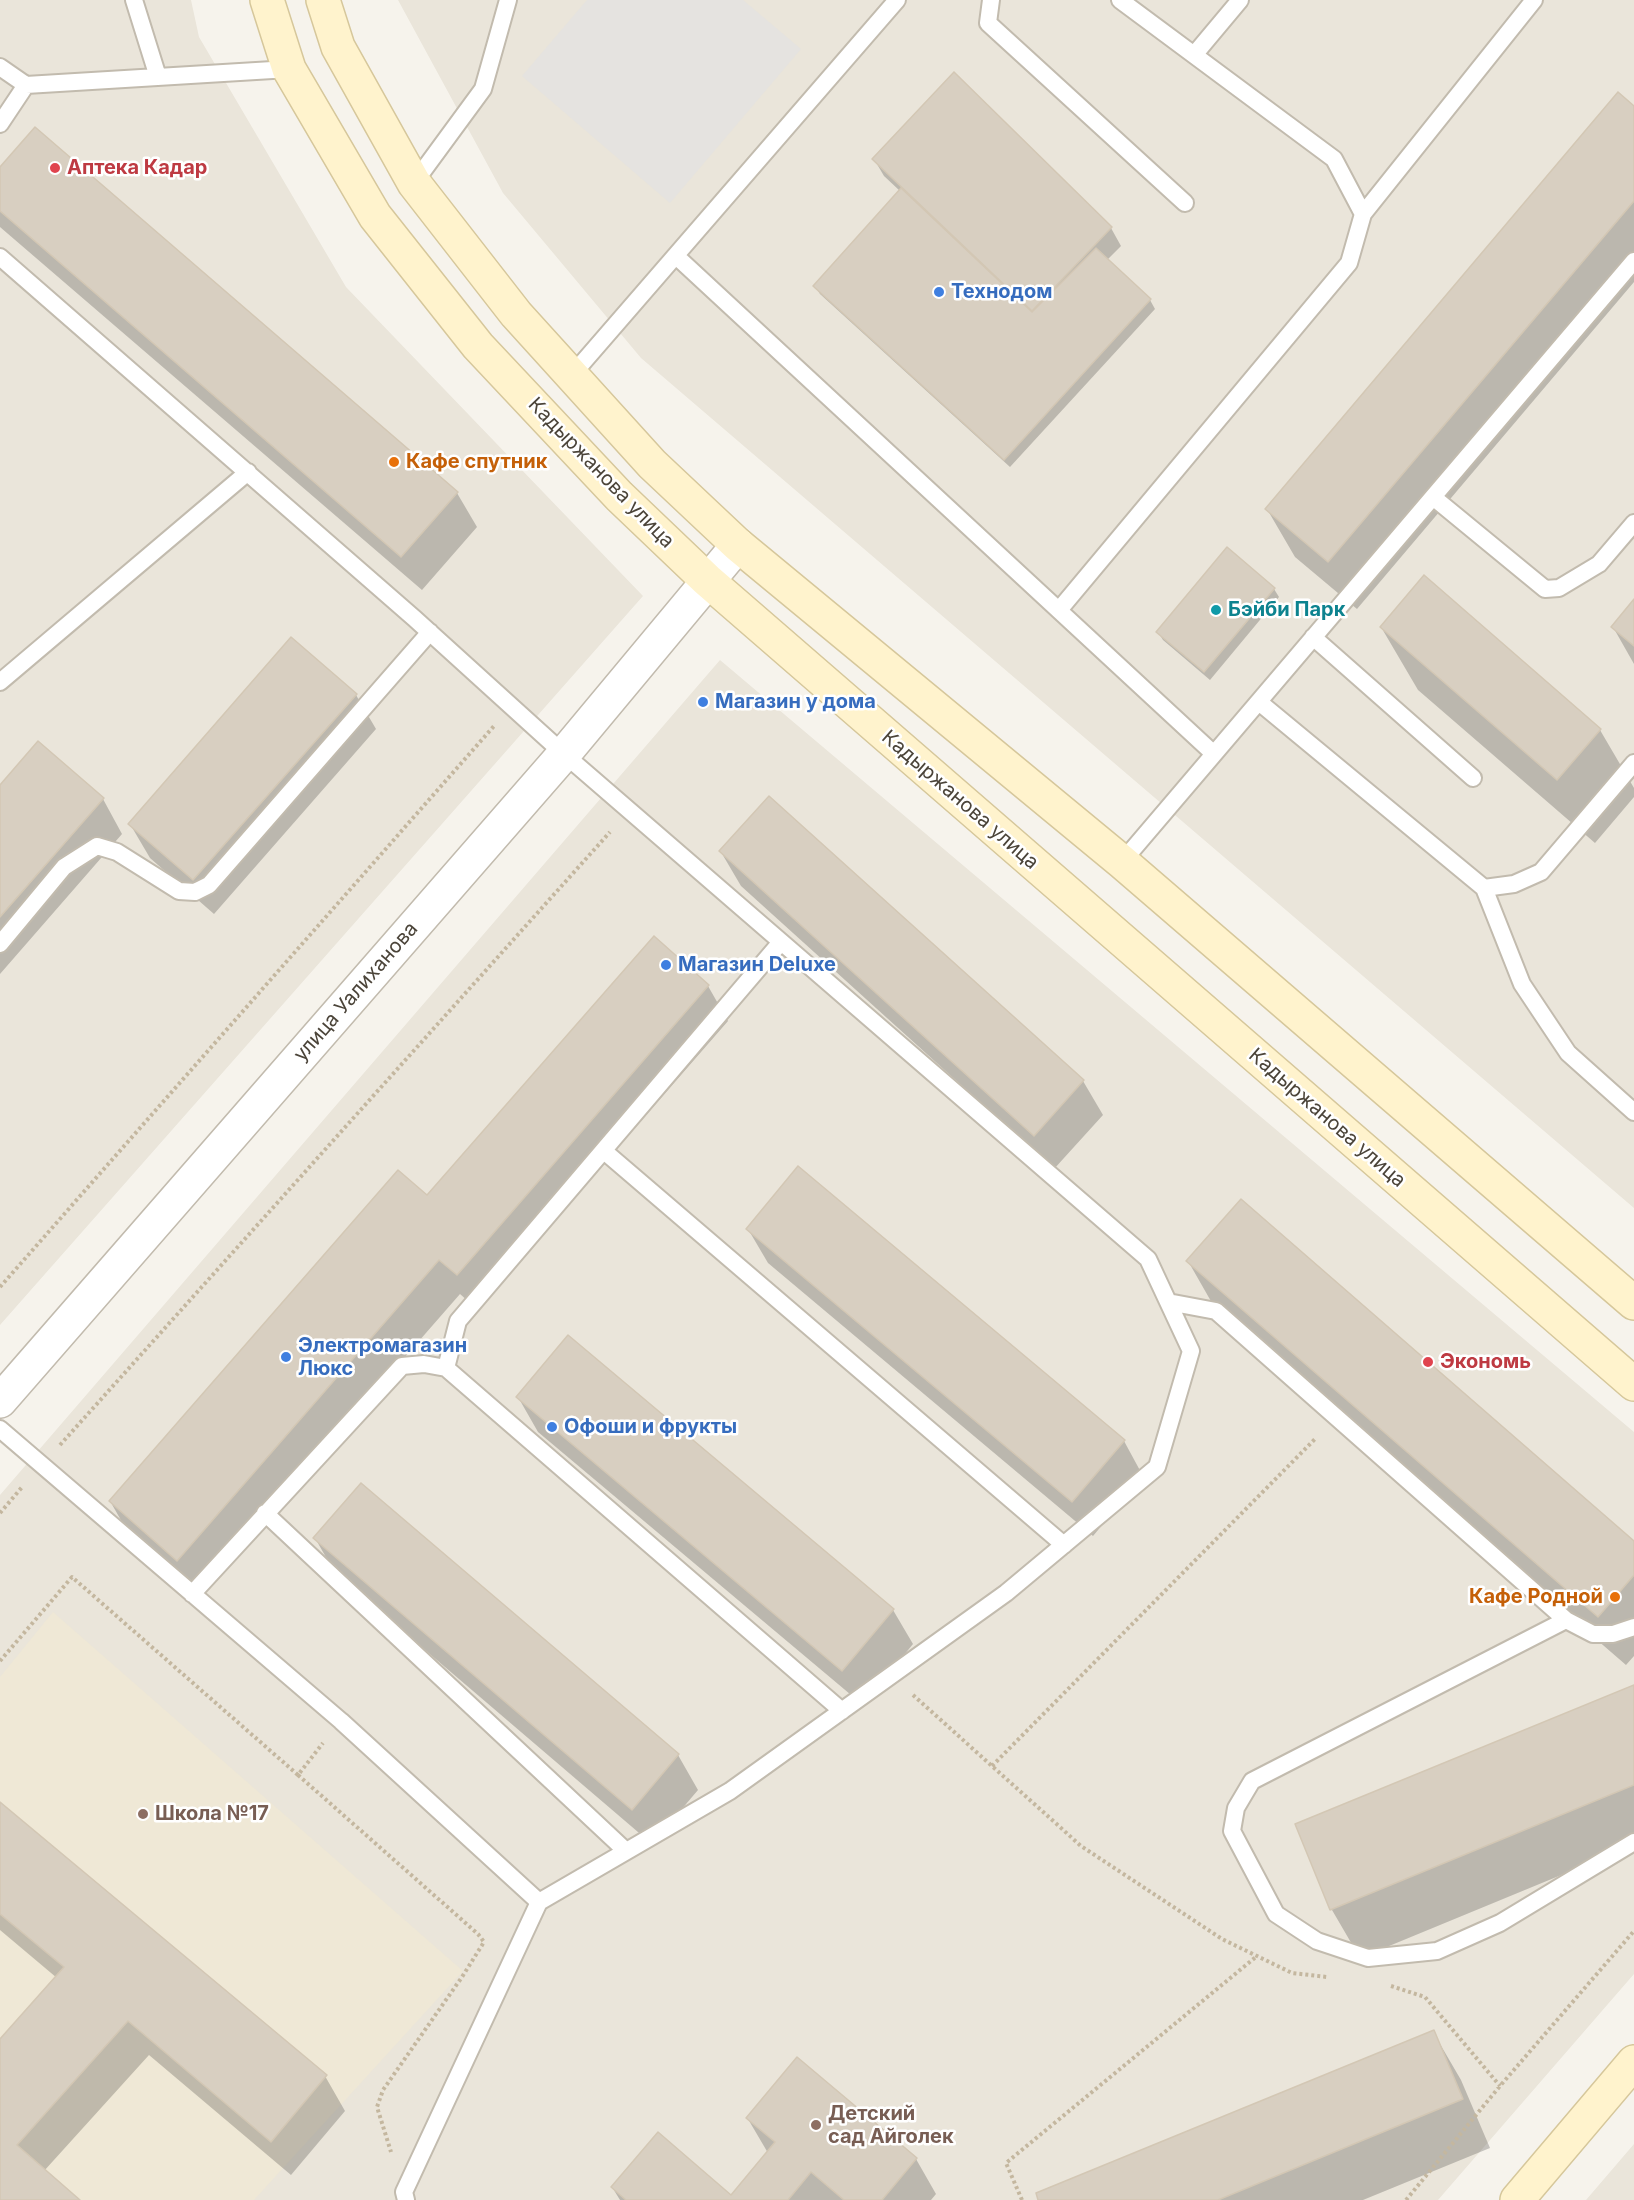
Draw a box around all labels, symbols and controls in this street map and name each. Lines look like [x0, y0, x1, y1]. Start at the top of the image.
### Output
place label: Аптека Кадар [67, 156, 207, 180]
marker: Аптека Кадар [48, 161, 62, 175]
place label: Технодом [951, 280, 1052, 304]
marker: Технодом [932, 285, 946, 299]
street label: Кадыржанова улица [523, 393, 679, 553]
place label: Кафе спутник [406, 450, 547, 474]
marker: Кафе спутник [387, 455, 401, 469]
place label: Бэйби Парк [1228, 598, 1345, 622]
marker: Бэйби Парк [1209, 603, 1223, 617]
place label: Магазин у дома [715, 690, 876, 714]
marker: Магазин у дома [696, 695, 710, 709]
street label: Кадыржанова улица [877, 725, 1043, 875]
street label: улица Уалиханова [289, 917, 423, 1067]
place label: Магазин Deluxe [678, 953, 836, 977]
marker: Магазин Deluxe [659, 958, 673, 972]
street label: Кадыржанова улица [1244, 1043, 1410, 1193]
place label: Электромагазин Люкс [298, 1334, 467, 1381]
marker: Электромагазин Люкс [279, 1350, 293, 1364]
place label: Экономь [1440, 1350, 1531, 1374]
marker: Экономь [1421, 1355, 1435, 1369]
place label: Офоши и фрукты [564, 1415, 737, 1439]
marker: Офоши и фрукты [545, 1420, 559, 1434]
place label: Кафе Родной [1469, 1585, 1603, 1609]
marker: Кафе Родной [1608, 1590, 1622, 1604]
place label: Школа №17 [155, 1802, 269, 1826]
marker: Школа №17 [136, 1807, 150, 1821]
place label: Детский сад Айголек [828, 2102, 954, 2149]
marker: Детский сад Айголек [809, 2118, 823, 2132]

